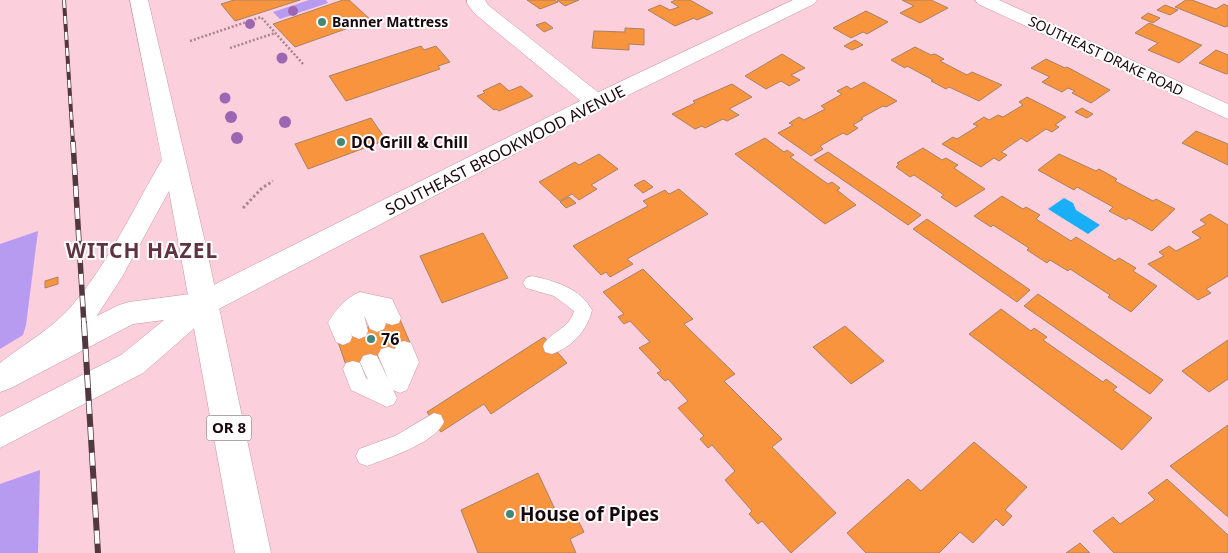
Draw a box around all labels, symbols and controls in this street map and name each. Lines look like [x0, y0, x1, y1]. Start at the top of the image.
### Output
street label: SOUTHEAST DRAKE ROAD [1025, 11, 1187, 100]
place label: Banner Mattress [332, 12, 448, 31]
marker: Banner Mattress [316, 16, 328, 28]
street label: SOUTHEAST BROOKWOOD AVENUE [381, 80, 629, 220]
place label: DQ Grill & Chill [351, 131, 468, 153]
marker: DQ Grill & Chill [335, 136, 347, 148]
district label: WITCH HAZEL [66, 236, 218, 264]
place label: 76 [381, 328, 399, 350]
marker: 76 [365, 333, 377, 345]
road number: OR 8 [206, 416, 252, 440]
place label: House of Pipes [520, 501, 659, 527]
marker: House of Pipes [504, 508, 516, 520]

